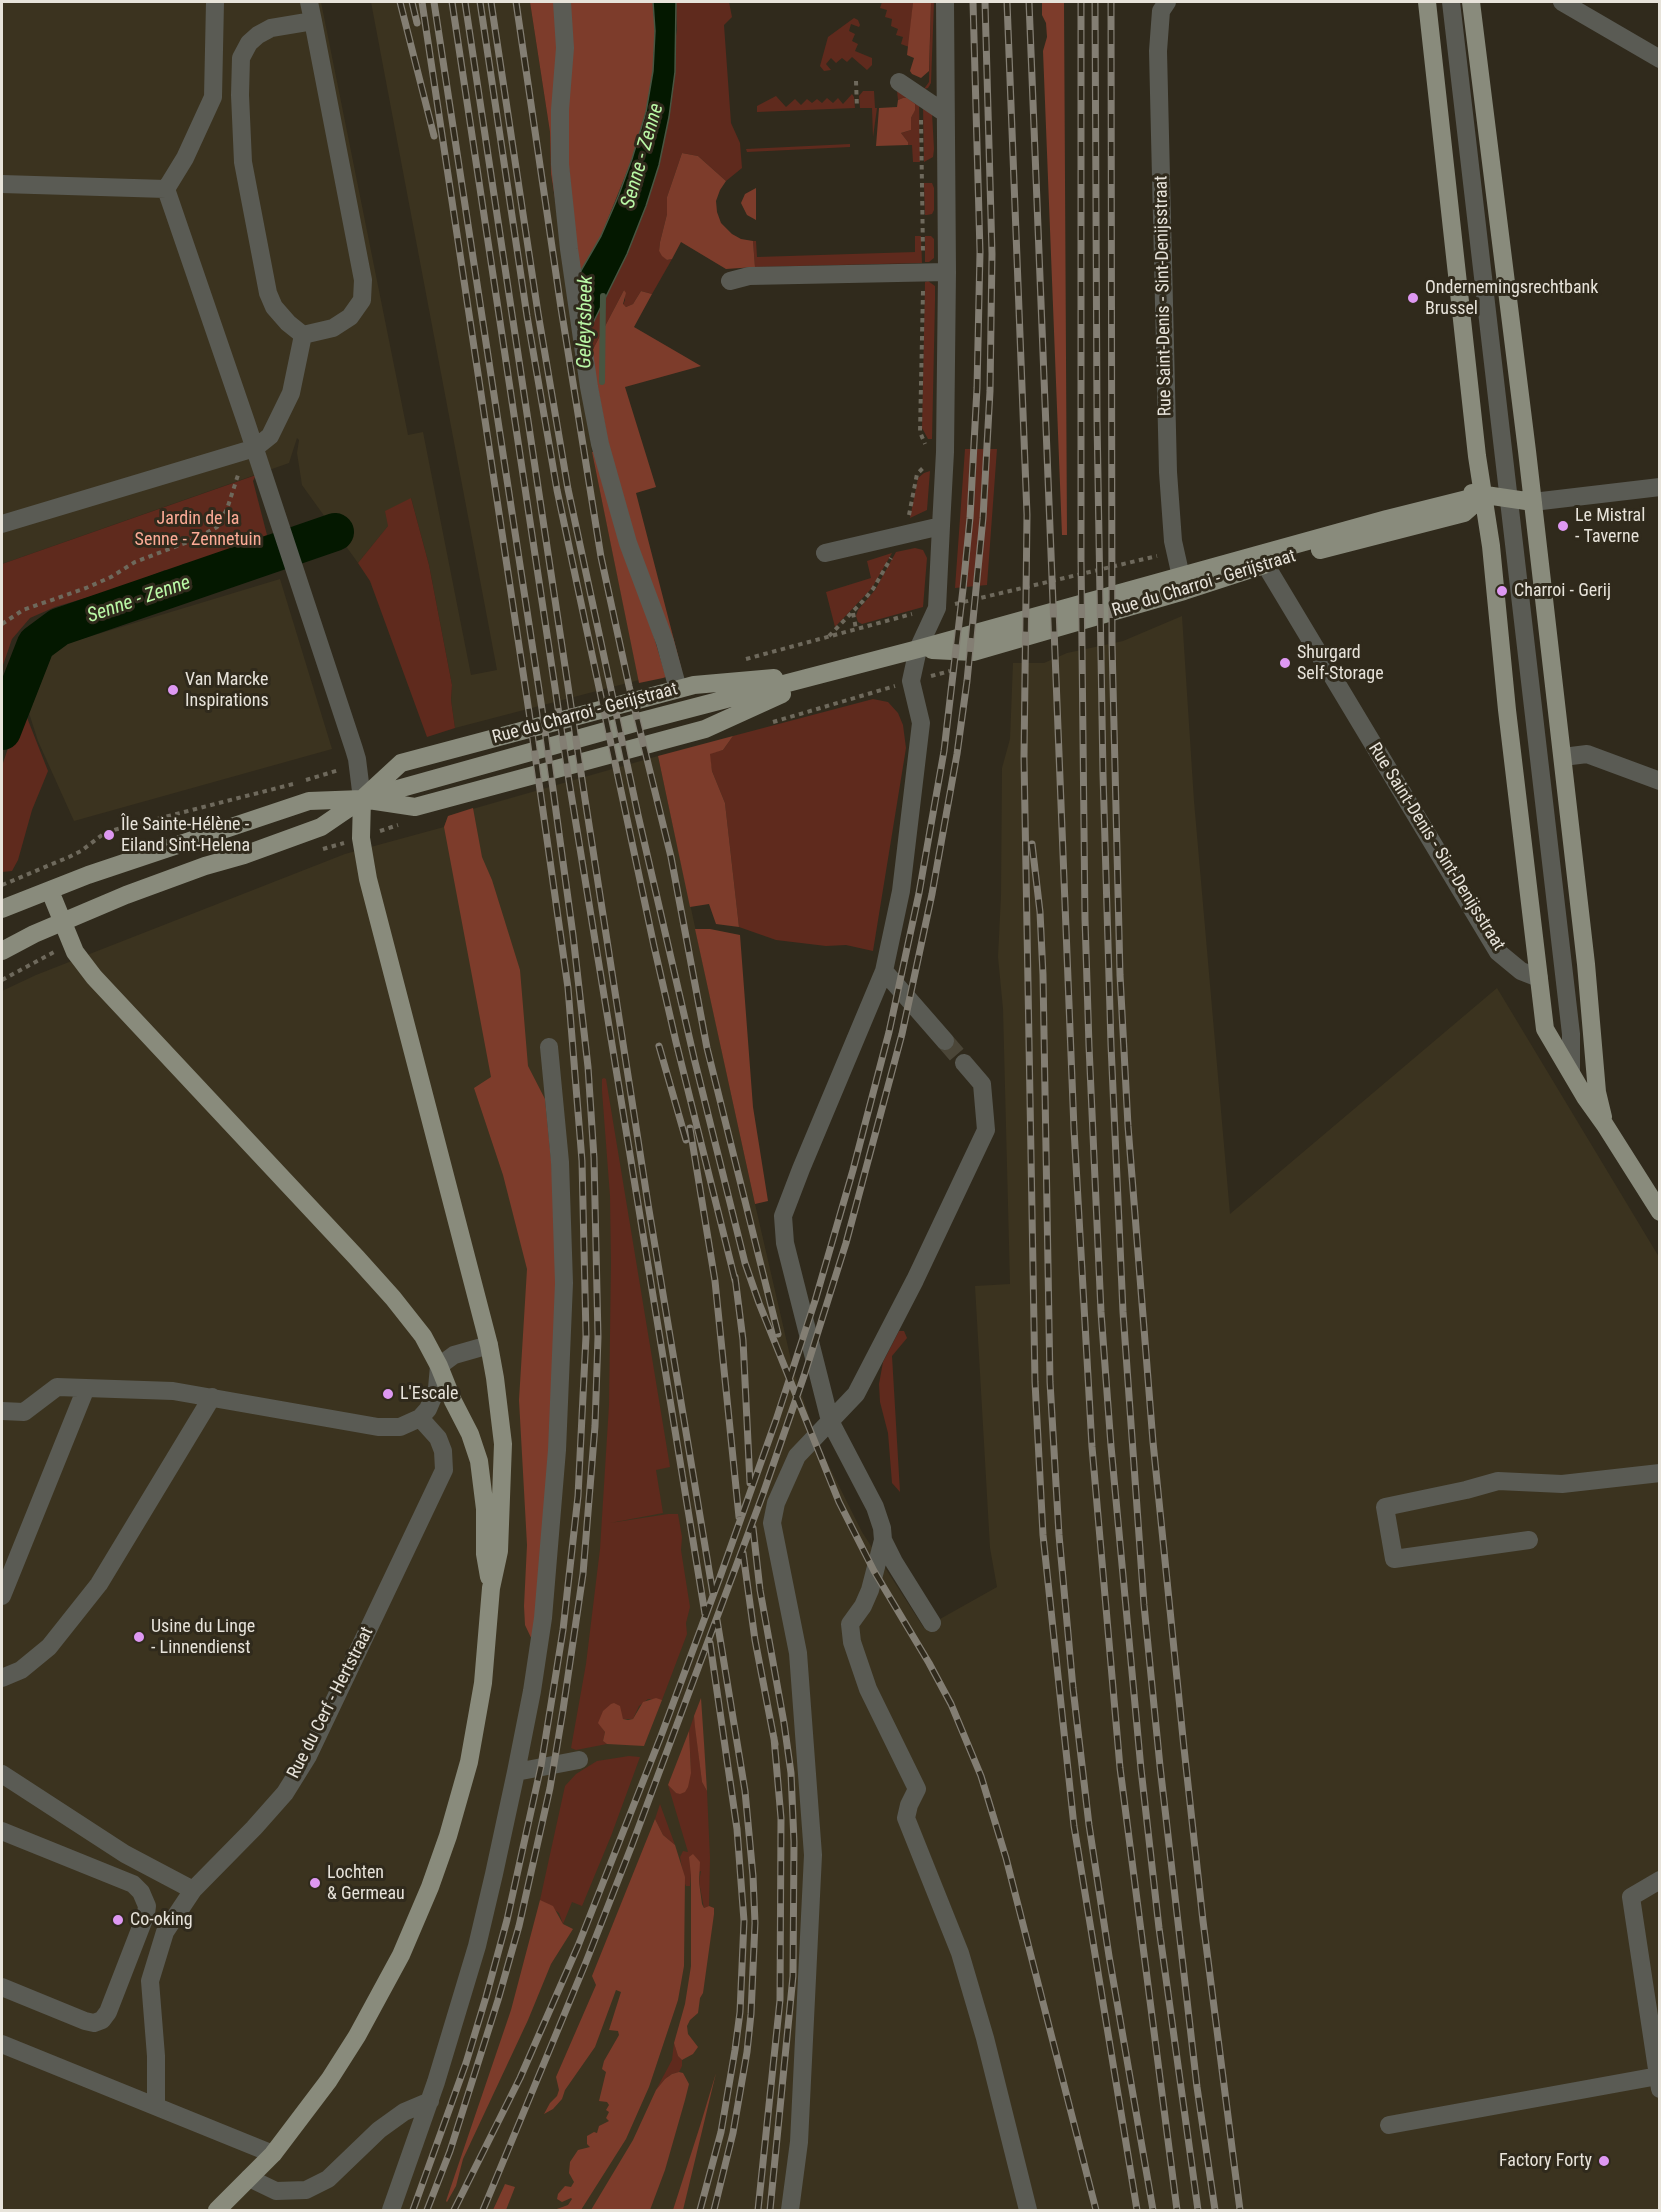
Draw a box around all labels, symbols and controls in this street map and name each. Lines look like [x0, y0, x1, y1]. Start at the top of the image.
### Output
water label: Senne - Zenne [617, 101, 669, 211]
street label: Rue Saint-Denis - Sint-Denijsstraat [1151, 175, 1177, 417]
water label: Geleytsbeek [573, 275, 599, 369]
place label: Ondernemingsrechtbank Brussel [1425, 277, 1598, 320]
marker: Ondernemingsrechtbank Brussel [1406, 291, 1420, 305]
place label: Le Mistral - Taverne [1575, 505, 1645, 548]
park label: Jardin de la Senne - Zennetuin [135, 508, 261, 550]
marker: Le Mistral - Taverne [1556, 519, 1570, 533]
street label: Rue du Charroi - Gerijstraat [1110, 546, 1298, 622]
water label: Senne - Zenne [84, 571, 194, 629]
place label: Charroi - Gerij [1514, 580, 1611, 602]
marker: Charroi - Gerij [1495, 584, 1509, 598]
place label: Shurgard Self-Storage [1297, 642, 1384, 684]
marker: Shurgard Self-Storage [1278, 656, 1292, 670]
place label: Van Marcke Inspirations [185, 669, 269, 712]
street label: Rue du Charroi - Gerijstraat [490, 679, 680, 749]
marker: Van Marcke Inspirations [166, 683, 180, 697]
street label: Rue Saint-Denis - Sint-Denijsstraat [1363, 739, 1509, 955]
place label: Île Sainte-Hélène - Eiland Sint-Helena [121, 814, 250, 856]
marker: Île Sainte-Hélène - Eiland Sint-Helena [102, 828, 116, 842]
place label: L'Escale [400, 1383, 458, 1405]
marker: L'Escale [381, 1387, 395, 1401]
place label: Usine du Linge - Linnendienst [151, 1616, 255, 1658]
street label: Rue du Cerf - Hertstraat [283, 1624, 379, 1782]
marker: Usine du Linge - Linnendienst [132, 1630, 146, 1644]
place label: Lochten & Germeau [327, 1862, 405, 1904]
marker: Lochten & Germeau [308, 1876, 322, 1890]
place label: Co-oking [130, 1909, 193, 1931]
marker: Co-oking [111, 1913, 125, 1927]
place label: Factory Forty [1499, 2150, 1592, 2172]
marker: Factory Forty [1597, 2154, 1611, 2168]

